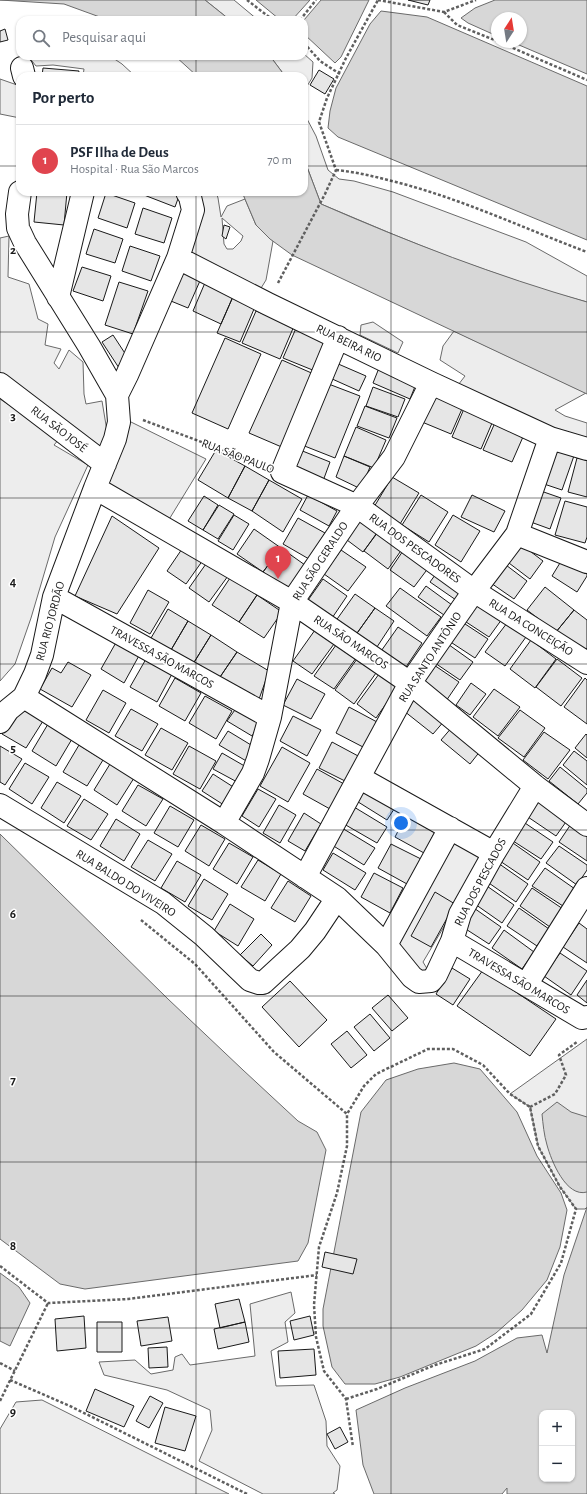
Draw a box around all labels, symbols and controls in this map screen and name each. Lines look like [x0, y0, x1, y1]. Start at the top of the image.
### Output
north arrow [491, 12, 527, 48]
search box [16, 16, 308, 60]
icon: search [30, 27, 52, 49]
text: Pesquisar aqui [62, 30, 146, 45]
text: Por perto [32, 89, 95, 106]
text: PSF Ilha de Deus [70, 145, 169, 160]
text: 1 [43, 154, 47, 167]
text: 70 m [267, 154, 292, 167]
text: Hospital · Rua São Marcos [70, 163, 199, 176]
text: 2 [10, 244, 16, 257]
street label: RUA BEIRA RIO [314, 322, 384, 364]
street label: RUA SÃO JOSÉ [29, 402, 91, 455]
text: 3 [10, 410, 16, 423]
street label: RUA SÃO PAULO [200, 435, 277, 475]
street label: RUA DOS PESCADORES [367, 511, 463, 585]
street label: RUA SÃO GERALDO [288, 518, 350, 603]
pin: 1 [265, 546, 291, 579]
text: 4 [10, 576, 17, 589]
street label: RUA RIO JORDÃO [32, 579, 66, 662]
street label: RUA DA CONCEIÇÃO [487, 595, 577, 658]
street label: RUA SANTO ANTÔNIO [396, 609, 464, 704]
street label: RUA SÃO MARCOS [312, 611, 392, 672]
street label: TRAVESSA SÃO MARCOS [108, 622, 217, 691]
text: 5 [10, 742, 16, 755]
your location [391, 813, 411, 833]
street label: RUA DOS PESCADOS [452, 836, 508, 928]
street label: RUA BALDO DO VIVEIRO [74, 847, 178, 919]
text: 6 [10, 908, 16, 921]
street label: TRAVESSA SÃO MARCOS [466, 944, 573, 1016]
text: 7 [10, 1074, 16, 1087]
text: 8 [10, 1240, 16, 1253]
text: 9 [10, 1406, 16, 1419]
map controls [539, 1410, 575, 1482]
button: + [539, 1410, 575, 1446]
button: − [539, 1446, 575, 1482]

